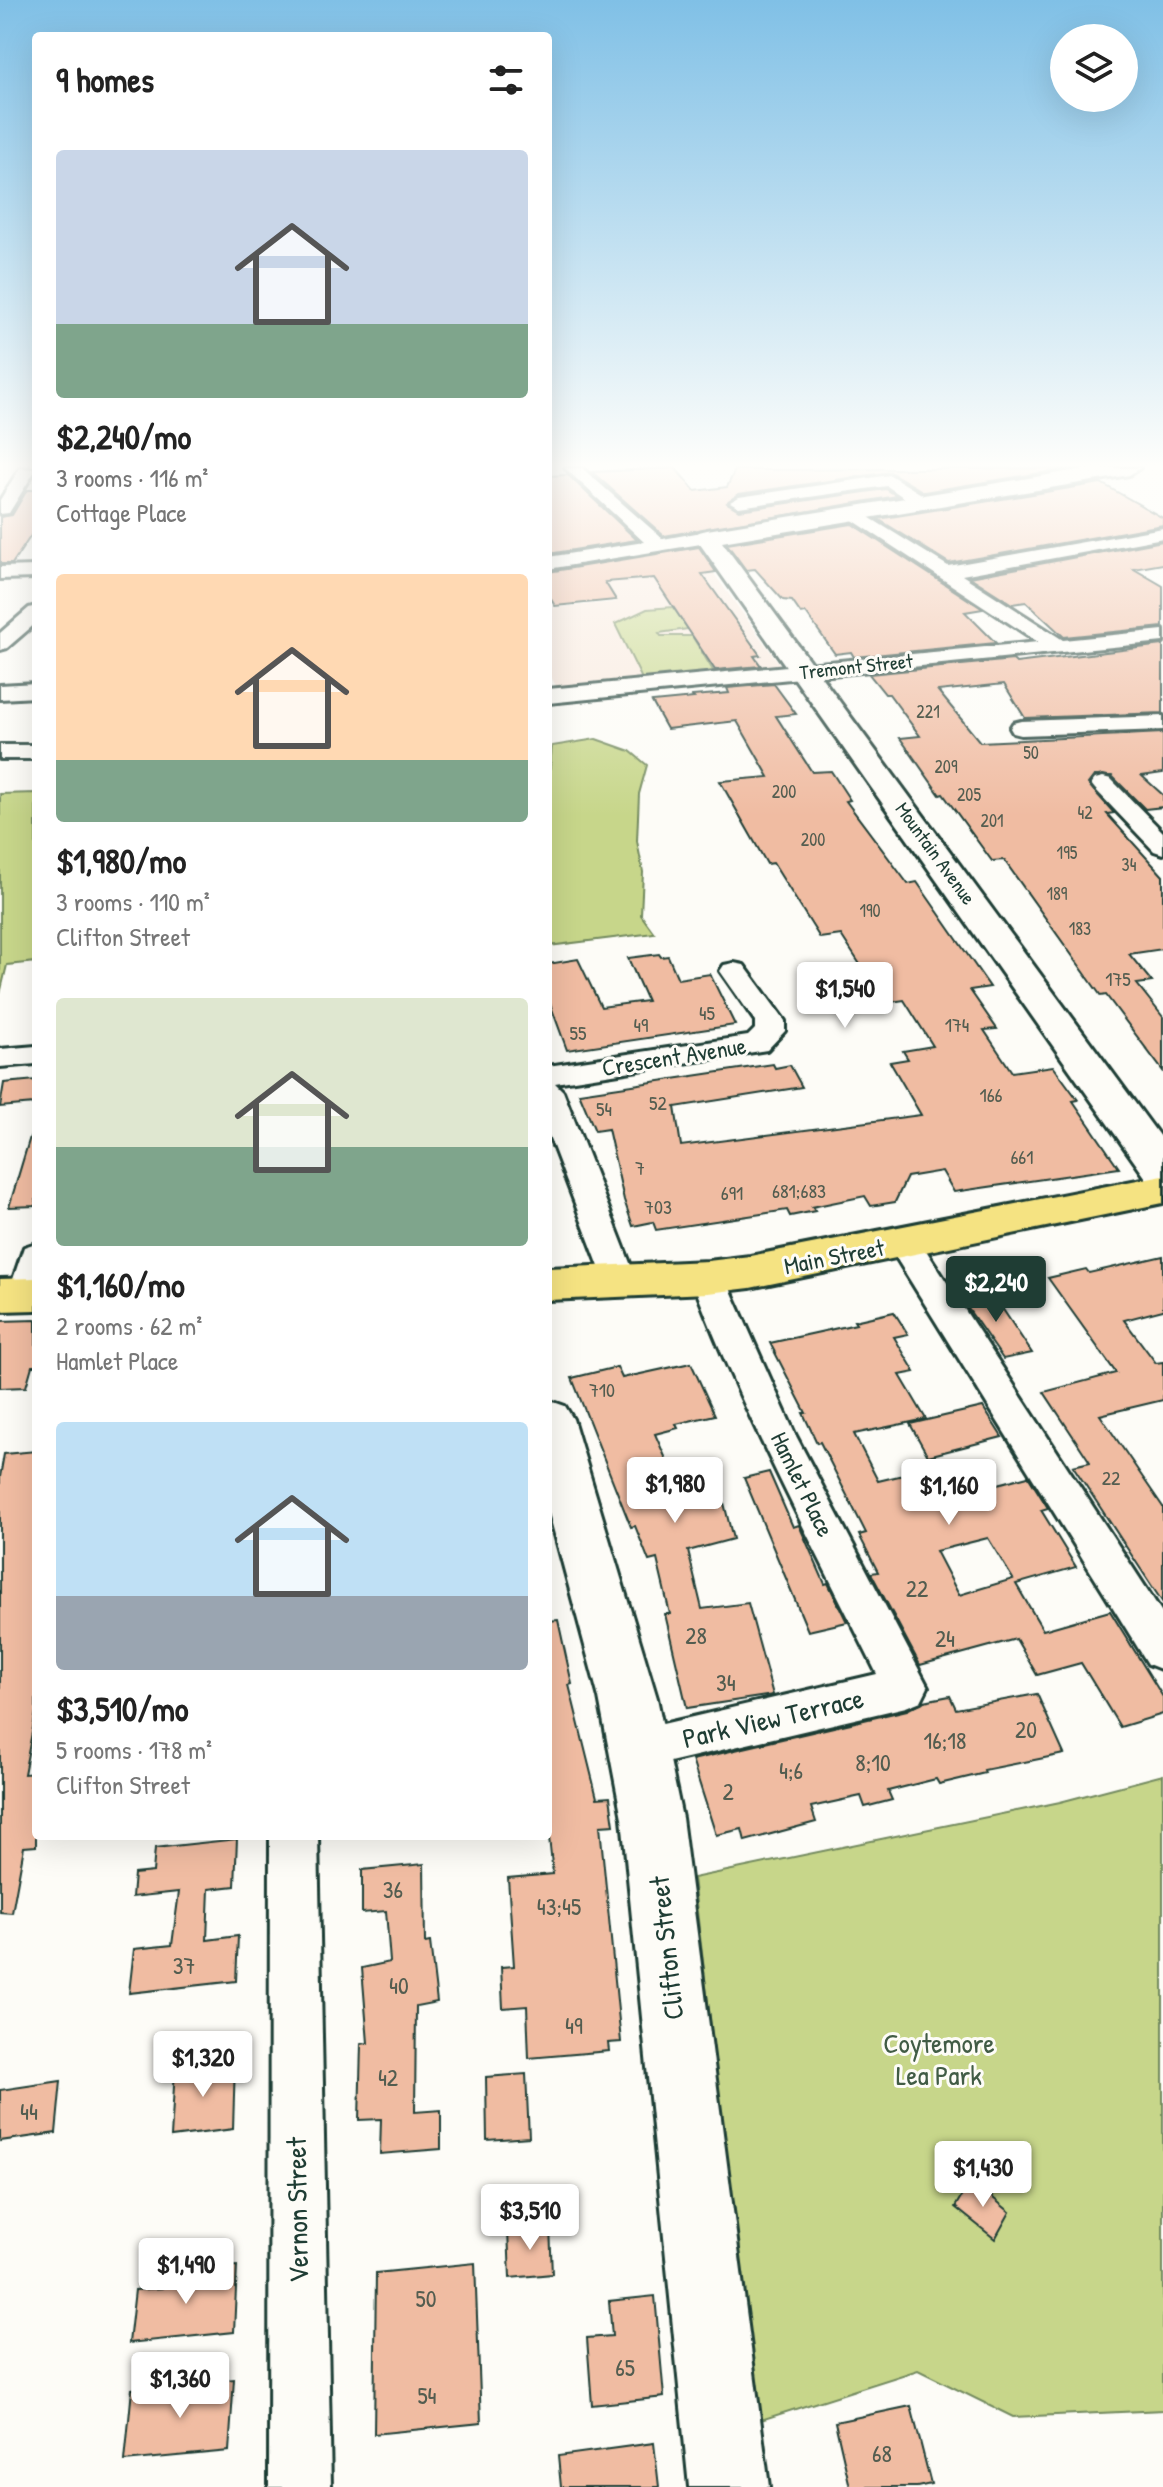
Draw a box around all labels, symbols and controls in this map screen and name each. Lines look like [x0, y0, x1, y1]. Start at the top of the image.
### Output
map controls [1050, 24, 1138, 112]
button: layers [1050, 24, 1138, 112]
text: 9 homes [56, 57, 154, 103]
icon: filters [484, 58, 528, 102]
icon: home [220, 202, 364, 346]
text: $2,240/mo [56, 414, 191, 460]
text: 3 rooms · 116 m² [56, 460, 208, 495]
text: Cottage Place [56, 495, 187, 530]
icon: home [220, 626, 364, 770]
street label: Tremont Street [798, 647, 915, 685]
house number: 221 [916, 699, 940, 724]
house number: 50 [1023, 740, 1039, 765]
house number: 209 [934, 754, 958, 779]
house number: 200 [772, 779, 796, 804]
house number: 205 [957, 782, 981, 807]
street label: Mountain Avenue [890, 796, 982, 910]
house number: 42 [1077, 800, 1093, 825]
house number: 201 [980, 808, 1004, 833]
house number: 200 [801, 827, 825, 852]
text: $1,980/mo [56, 838, 186, 884]
house number: 195 [1057, 840, 1078, 865]
house number: 34 [1122, 852, 1137, 877]
house number: 189 [1047, 881, 1068, 906]
text: 3 rooms · 110 m² [56, 884, 210, 919]
house number: 190 [859, 898, 881, 923]
house number: 183 [1069, 916, 1091, 941]
text: Clifton Street [56, 919, 190, 954]
pin: $1,540 [780, 962, 910, 1030]
house number: 175 [1105, 965, 1131, 992]
text: $1,540 [815, 970, 875, 1005]
house number: 45 [699, 999, 716, 1026]
house number: 49 [634, 1011, 648, 1038]
house number: 174 [945, 1011, 969, 1038]
house number: 55 [570, 1019, 587, 1046]
street label: Crescent Avenue [600, 1029, 749, 1083]
icon: home [220, 1050, 364, 1194]
house number: 166 [979, 1081, 1003, 1108]
house number: 52 [649, 1089, 668, 1116]
house number: 54 [596, 1095, 612, 1122]
house number: 661 [1010, 1143, 1034, 1170]
house number: 7 [635, 1154, 645, 1181]
house number: 681;683 [772, 1177, 826, 1204]
house number: 691 [721, 1179, 743, 1206]
house number: 703 [644, 1193, 672, 1220]
street label: Main Street [781, 1230, 888, 1281]
pin: $2,240 [931, 1256, 1061, 1324]
text: $1,160/mo [56, 1262, 185, 1308]
text: $2,240 [964, 1264, 1028, 1299]
text: 2 rooms · 62 m² [56, 1308, 202, 1343]
text: Hamlet Place [56, 1343, 178, 1378]
house number: 710 [589, 1376, 615, 1403]
street label: Hamlet Place [764, 1426, 842, 1542]
pin: $1,980 [610, 1457, 740, 1525]
pin: $1,160 [884, 1459, 1014, 1527]
house number: 22 [1102, 1464, 1121, 1491]
text: $1,980 [645, 1465, 705, 1500]
text: $1,160 [919, 1467, 979, 1502]
icon: home [220, 1474, 364, 1618]
house number: 22 [906, 1572, 928, 1604]
house number: 28 [685, 1619, 707, 1651]
house number: 24 [935, 1622, 955, 1654]
house number: 34 [716, 1666, 736, 1698]
street label: Park View Terrace [679, 1679, 867, 1757]
text: $3,510/mo [56, 1686, 189, 1732]
house number: 20 [1015, 1713, 1037, 1745]
house number: 16;18 [924, 1724, 966, 1756]
text: 5 rooms · 178 m² [56, 1732, 212, 1767]
house number: 8;10 [855, 1746, 891, 1778]
house number: 4;6 [779, 1754, 803, 1786]
text: Clifton Street [56, 1767, 190, 1802]
house number: 2 [722, 1775, 734, 1807]
house number: 36 [383, 1873, 403, 1905]
street label: Clifton Street [640, 1874, 692, 2022]
house number: 43;45 [537, 1890, 581, 1922]
house number: 37 [173, 1949, 195, 1981]
house number: 40 [389, 1969, 409, 2001]
house number: 49 [565, 2009, 583, 2041]
park label: Coytemore Lea Park [883, 2024, 995, 2094]
pin: $1,320 [138, 2031, 268, 2099]
text: $1,320 [171, 2039, 235, 2074]
house number: 42 [378, 2061, 398, 2093]
house number: 44 [20, 2095, 38, 2127]
street label: Vernon Street [277, 2136, 317, 2283]
pin: $1,430 [918, 2141, 1048, 2209]
text: $1,430 [953, 2149, 1013, 2184]
pin: $3,510 [465, 2184, 595, 2252]
text: $3,510 [499, 2192, 561, 2227]
pin: $1,490 [121, 2238, 251, 2306]
text: $1,490 [157, 2246, 215, 2281]
house number: 50 [416, 2282, 436, 2314]
house number: 65 [615, 2351, 635, 2383]
pin: $1,360 [115, 2352, 245, 2420]
text: $1,360 [149, 2360, 211, 2395]
house number: 54 [417, 2379, 437, 2411]
house number: 68 [872, 2437, 892, 2469]

